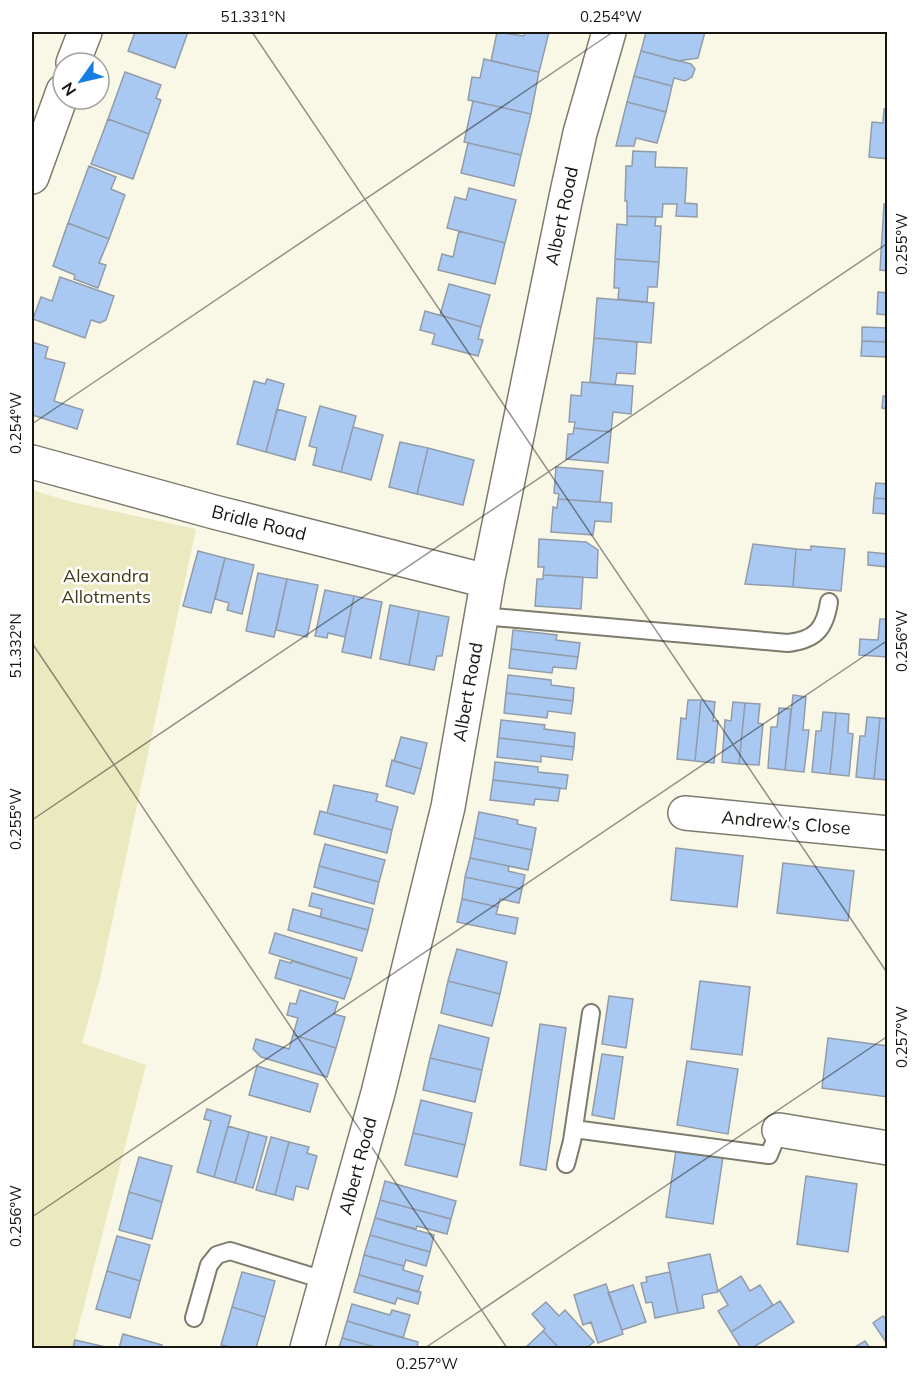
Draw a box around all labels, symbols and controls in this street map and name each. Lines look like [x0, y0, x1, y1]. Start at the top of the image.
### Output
text: 51.331°N [220, 7, 286, 26]
text: 0.254°W [580, 7, 642, 26]
north arrow [51, 51, 111, 111]
text: N [57, 79, 80, 100]
street label: Albert Road [540, 164, 583, 267]
text: 0.255°W [892, 213, 911, 275]
text: 0.254°W [6, 392, 25, 454]
street label: Bridle Road [209, 500, 309, 545]
park label: Alexandra Allotments [61, 564, 151, 608]
text: 0.256°W [892, 610, 911, 672]
text: 51.332°N [6, 613, 25, 679]
street label: Albert Road [447, 641, 488, 743]
text: 0.255°W [6, 788, 25, 850]
street label: Andrew's Close [721, 805, 852, 840]
text: 0.257°W [892, 1006, 911, 1068]
street label: Albert Road [333, 1114, 382, 1217]
text: 0.256°W [6, 1185, 25, 1247]
text: 0.257°W [396, 1354, 458, 1373]

